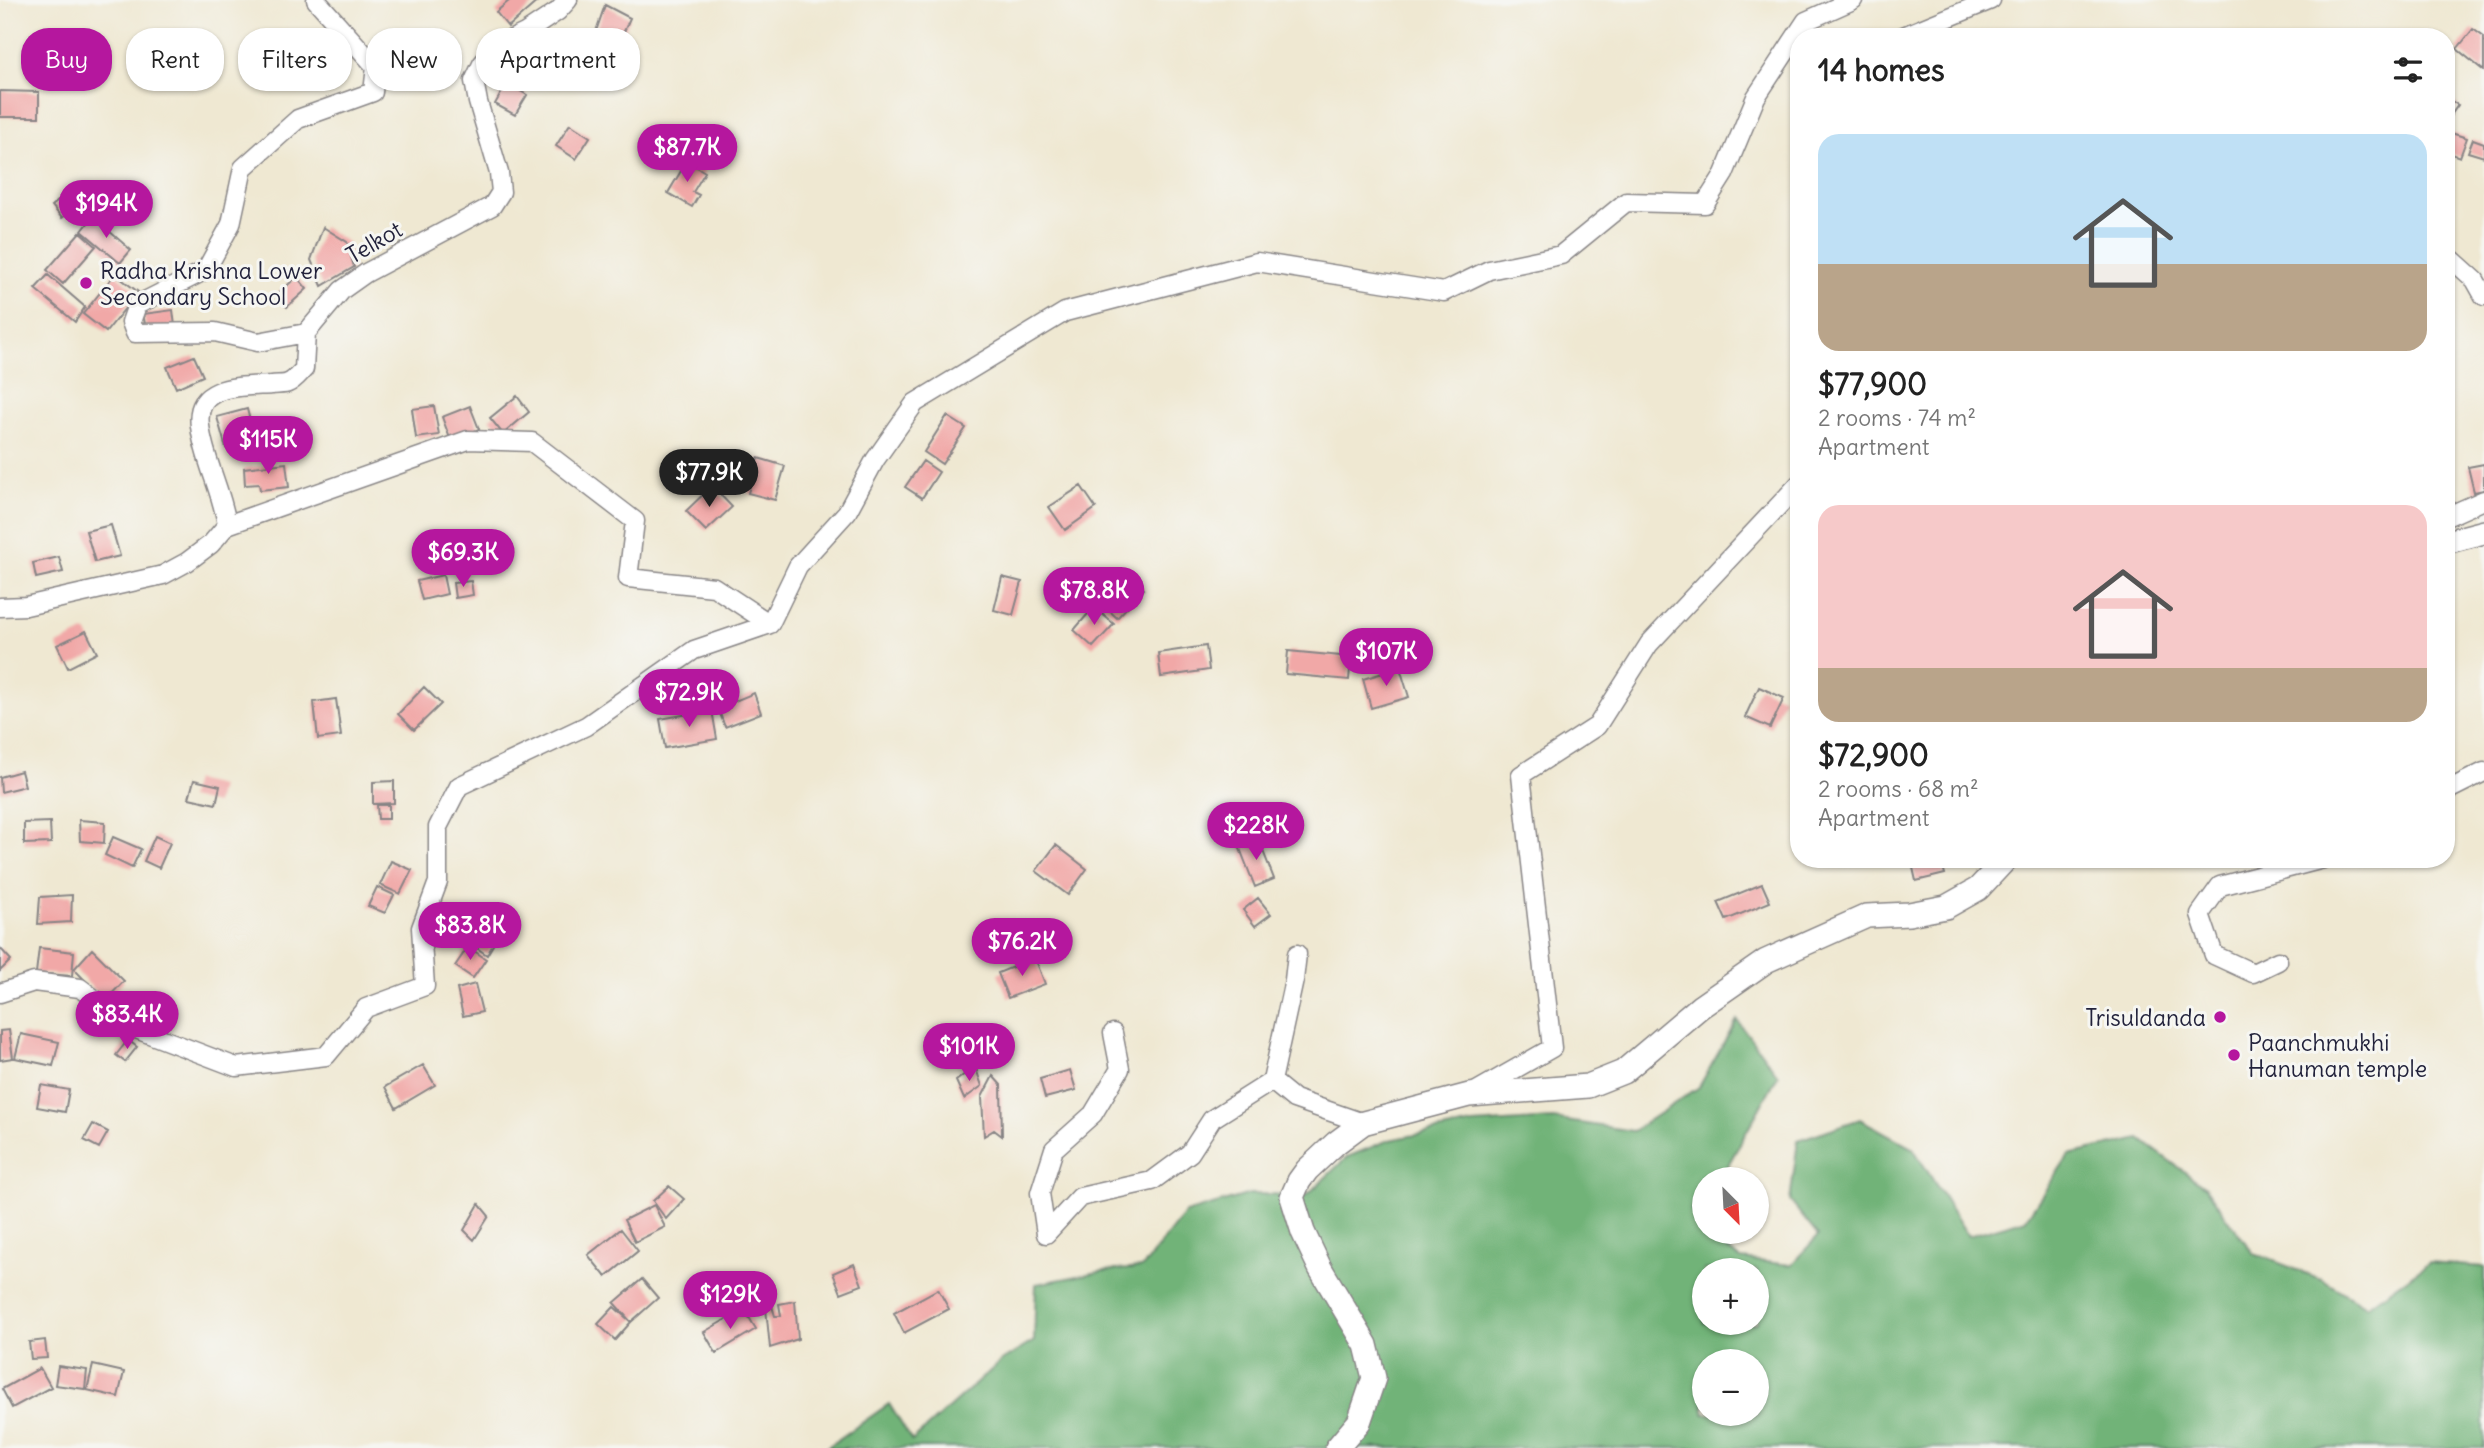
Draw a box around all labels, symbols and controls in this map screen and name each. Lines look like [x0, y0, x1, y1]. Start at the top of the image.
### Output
chip: Buy [21, 28, 112, 91]
chip: Rent [126, 28, 224, 91]
chip: Filters [238, 28, 352, 91]
chip: New [366, 28, 462, 91]
chip: Apartment [476, 28, 640, 91]
text: 14 homes [1818, 51, 1945, 89]
icon: filters [2389, 51, 2427, 89]
pin: $87.7K [630, 124, 744, 184]
text: $87.7K [653, 132, 721, 161]
pin: $194K [57, 180, 155, 240]
icon: home [2060, 180, 2186, 306]
text: $194K [75, 188, 137, 217]
street label: Telkot [341, 214, 407, 270]
place label: Radha Krishna Lower Secondary School [100, 256, 323, 311]
marker: Radha Krishna Lower Secondary School [78, 275, 94, 291]
text: $77,900 [1818, 365, 1927, 403]
text: 2 rooms · 74 m² [1818, 403, 1976, 432]
pin: $115K [219, 416, 317, 476]
text: $115K [239, 424, 297, 453]
text: Apartment [1818, 432, 1930, 461]
pin: $77.9K [652, 449, 766, 509]
text: $77.9K [675, 457, 743, 486]
pin: $69.3K [406, 530, 520, 589]
text: $69.3K [428, 537, 498, 566]
icon: home [2060, 551, 2186, 677]
pin: $78.8K [1037, 568, 1151, 627]
text: $78.8K [1059, 575, 1129, 604]
pin: $107K [1337, 628, 1435, 688]
text: $107K [1355, 636, 1417, 665]
pin: $72.9K [632, 670, 746, 729]
text: $72.9K [655, 677, 723, 706]
text: $72,900 [1818, 736, 1929, 774]
text: 2 rooms · 68 m² [1818, 774, 1979, 803]
pin: $228K [1207, 802, 1305, 862]
text: Apartment [1818, 803, 1930, 832]
text: $228K [1223, 810, 1289, 839]
pin: $83.8K [413, 902, 527, 962]
text: $83.8K [434, 910, 506, 939]
pin: $76.2K [965, 918, 1079, 978]
text: $76.2K [988, 926, 1056, 955]
pin: $83.4K [70, 992, 184, 1051]
text: $83.4K [92, 999, 162, 1028]
place label: Trisuldanda [2085, 1003, 2206, 1032]
marker: Trisuldanda [2212, 1009, 2228, 1025]
pin: $101K [920, 1024, 1018, 1083]
place label: Paanchmukhi Hanuman temple [2248, 1028, 2427, 1083]
text: $101K [939, 1031, 999, 1060]
marker: Paanchmukhi Hanuman temple [2226, 1047, 2242, 1063]
north arrow [1692, 1167, 1769, 1244]
map controls [1692, 1167, 1769, 1426]
button: + [1692, 1258, 1769, 1335]
pin: $129K [681, 1272, 779, 1331]
text: $129K [699, 1279, 761, 1308]
button: − [1692, 1349, 1769, 1426]

